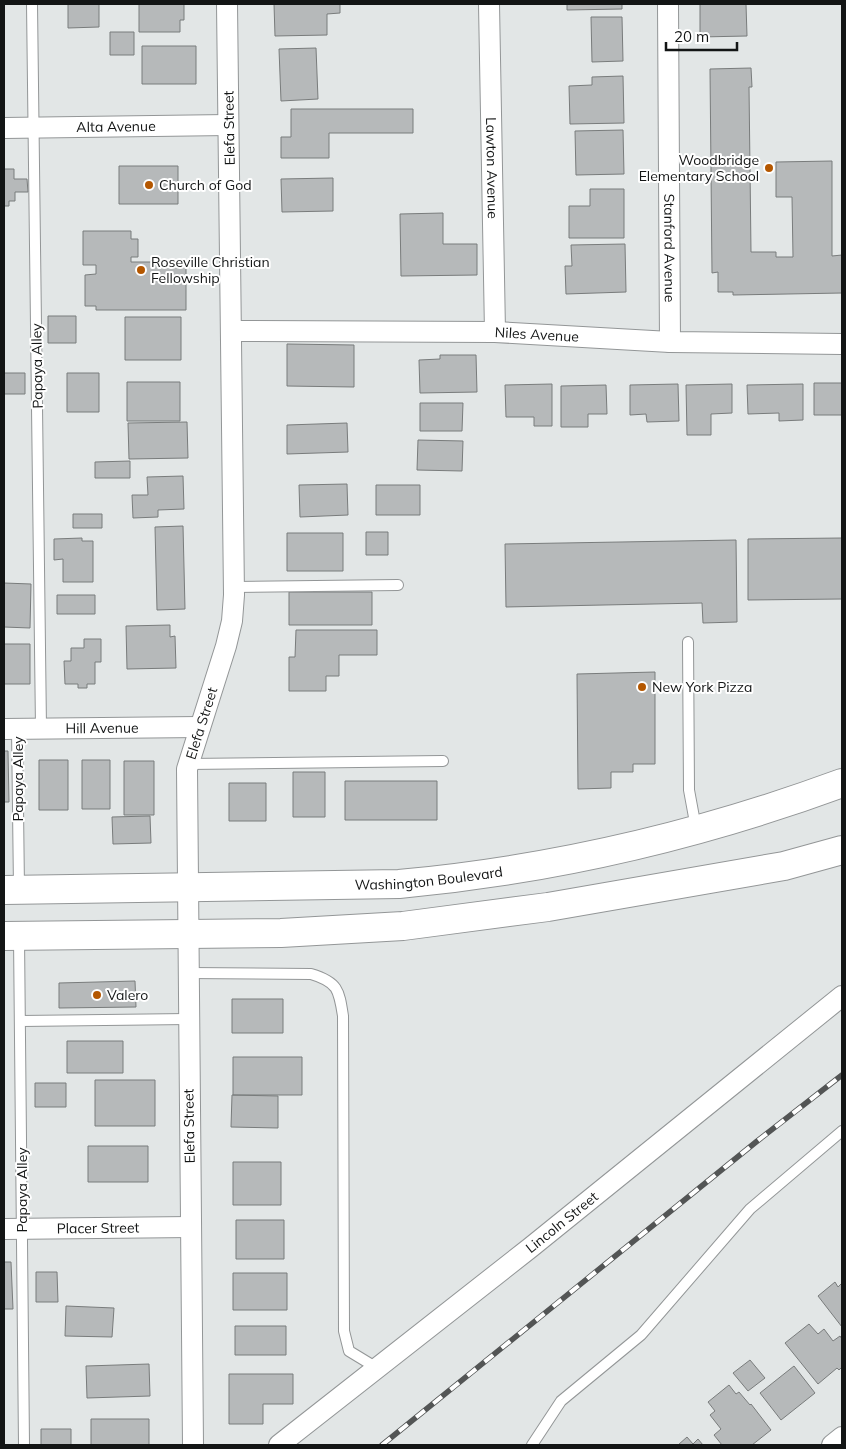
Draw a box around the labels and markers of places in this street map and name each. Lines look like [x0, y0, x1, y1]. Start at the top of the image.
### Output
place label: Woodbridge Elementary School [639, 151, 759, 185]
marker: Woodbridge Elementary School [763, 162, 775, 174]
place label: Church of God [159, 176, 252, 194]
marker: Church of God [143, 179, 155, 191]
place label: Roseville Christian Fellowship [151, 253, 270, 287]
marker: Roseville Christian Fellowship [135, 264, 147, 276]
place label: New York Pizza [652, 678, 752, 696]
marker: New York Pizza [636, 681, 648, 693]
place label: Valero [107, 986, 148, 1004]
marker: Valero [91, 989, 103, 1001]

